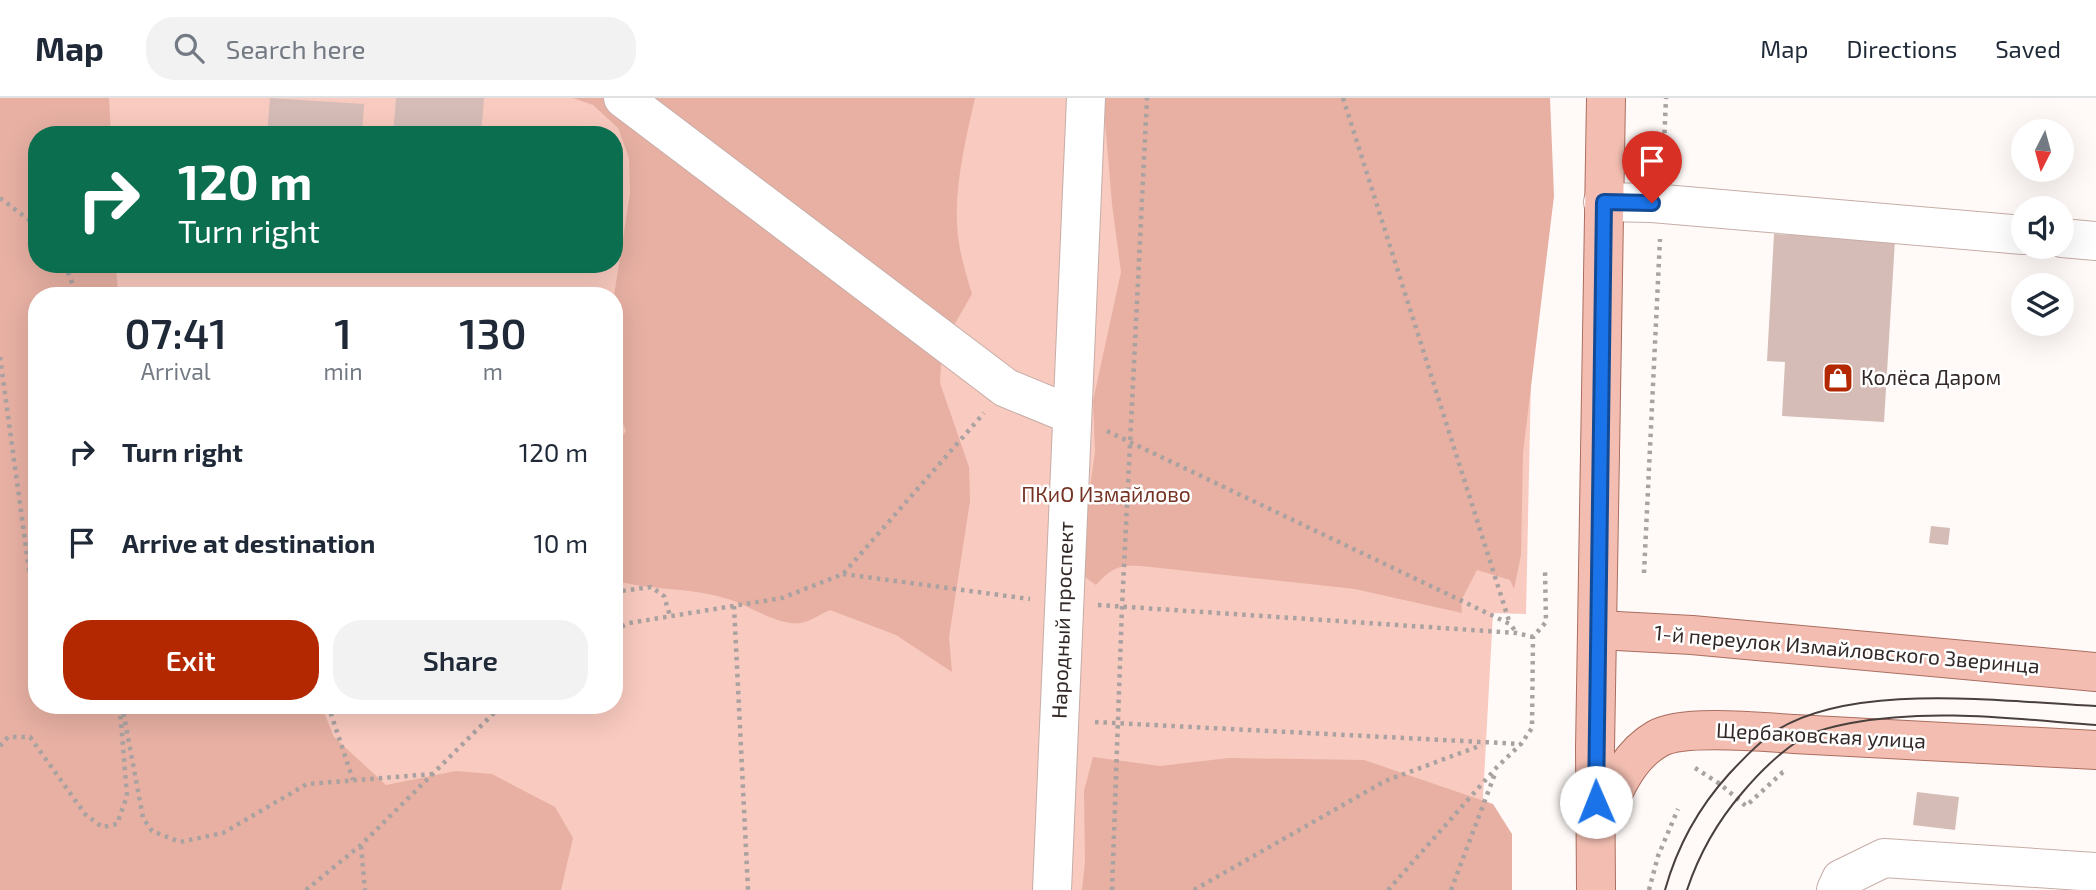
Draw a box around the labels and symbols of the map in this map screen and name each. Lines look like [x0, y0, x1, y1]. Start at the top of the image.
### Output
north arrow [2011, 119, 2074, 182]
pin [1622, 131, 1682, 203]
shop icon: Колёса Даром [1821, 361, 1855, 395]
place label: Колёса Даром [1861, 364, 2001, 389]
park label: ПКиО Измайлово [1021, 481, 1191, 506]
street label: Народный проспект [1046, 521, 1077, 719]
street label: 1-й переулок Измайловского Зверинца [1653, 619, 2041, 679]
street label: Щербаковская улица [1716, 717, 1927, 753]
position arrow [1559, 765, 1633, 839]

